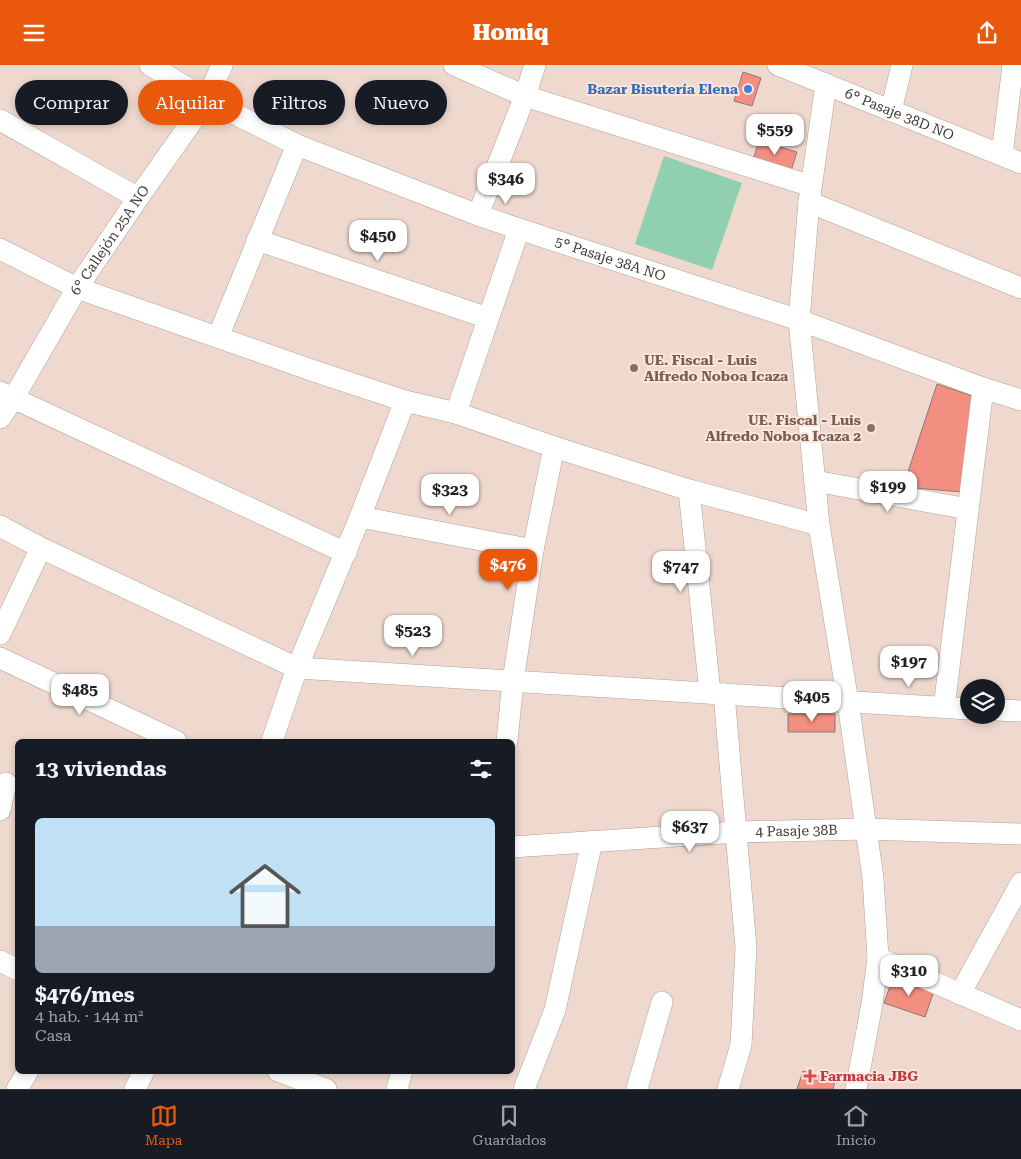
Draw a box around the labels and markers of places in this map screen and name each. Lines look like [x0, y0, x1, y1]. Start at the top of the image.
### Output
place label: Bazar Bisutería Elena [587, 81, 739, 97]
marker: Bazar Bisutería Elena [742, 83, 754, 95]
pin: $559 [745, 113, 805, 156]
pin: $346 [476, 163, 536, 205]
pin: $450 [348, 219, 408, 262]
place label: UE. Fiscal - Luis Alfredo Noboa Icaza [644, 352, 789, 384]
marker: UE. Fiscal - Luis Alfredo Noboa Icaza [628, 362, 640, 374]
place label: UE. Fiscal - Luis Alfredo Noboa Icaza 2 [705, 412, 861, 444]
marker: UE. Fiscal - Luis Alfredo Noboa Icaza 2 [865, 422, 877, 434]
pin: $199 [858, 471, 918, 513]
pin: $323 [420, 473, 480, 516]
pin: $476 [478, 549, 538, 591]
pin: $747 [651, 551, 711, 593]
pin: $523 [383, 615, 443, 657]
pin: $197 [879, 645, 939, 688]
pin: $485 [50, 673, 110, 716]
pin: $405 [782, 681, 842, 723]
pin: $637 [660, 811, 720, 853]
pin: $310 [879, 955, 939, 997]
place label: Farmacia JBG [820, 1068, 918, 1084]
marker: Farmacia JBG [804, 1070, 816, 1082]

